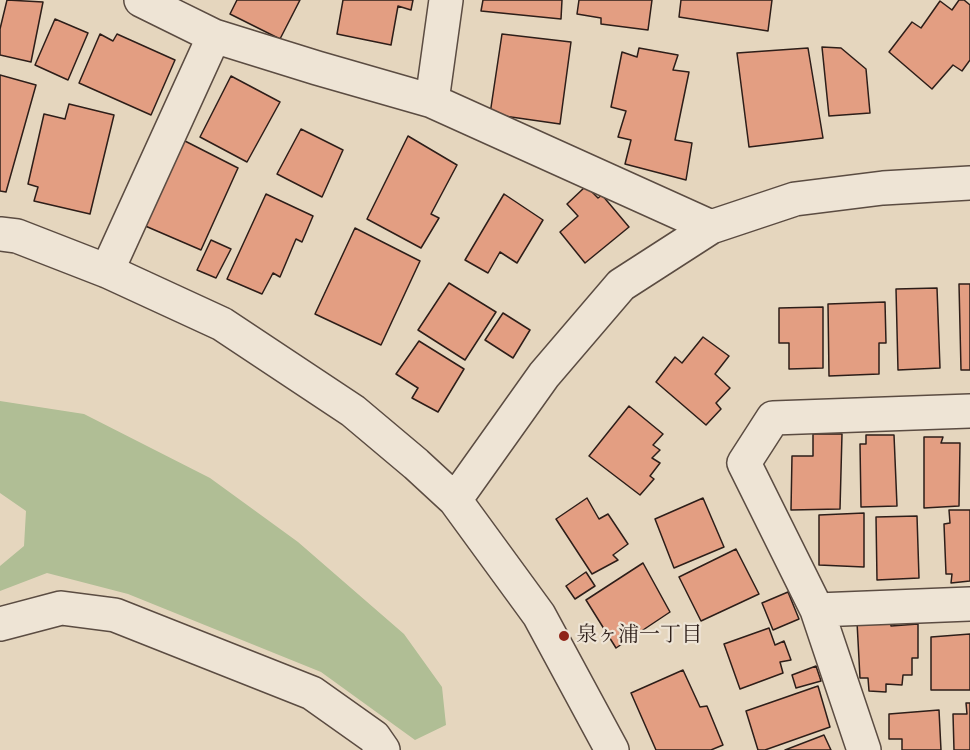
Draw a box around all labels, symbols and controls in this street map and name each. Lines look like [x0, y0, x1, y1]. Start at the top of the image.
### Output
place label: 泉ヶ浦一丁目 [576, 623, 702, 649]
marker: 泉ヶ浦一丁目 [557, 629, 571, 643]

